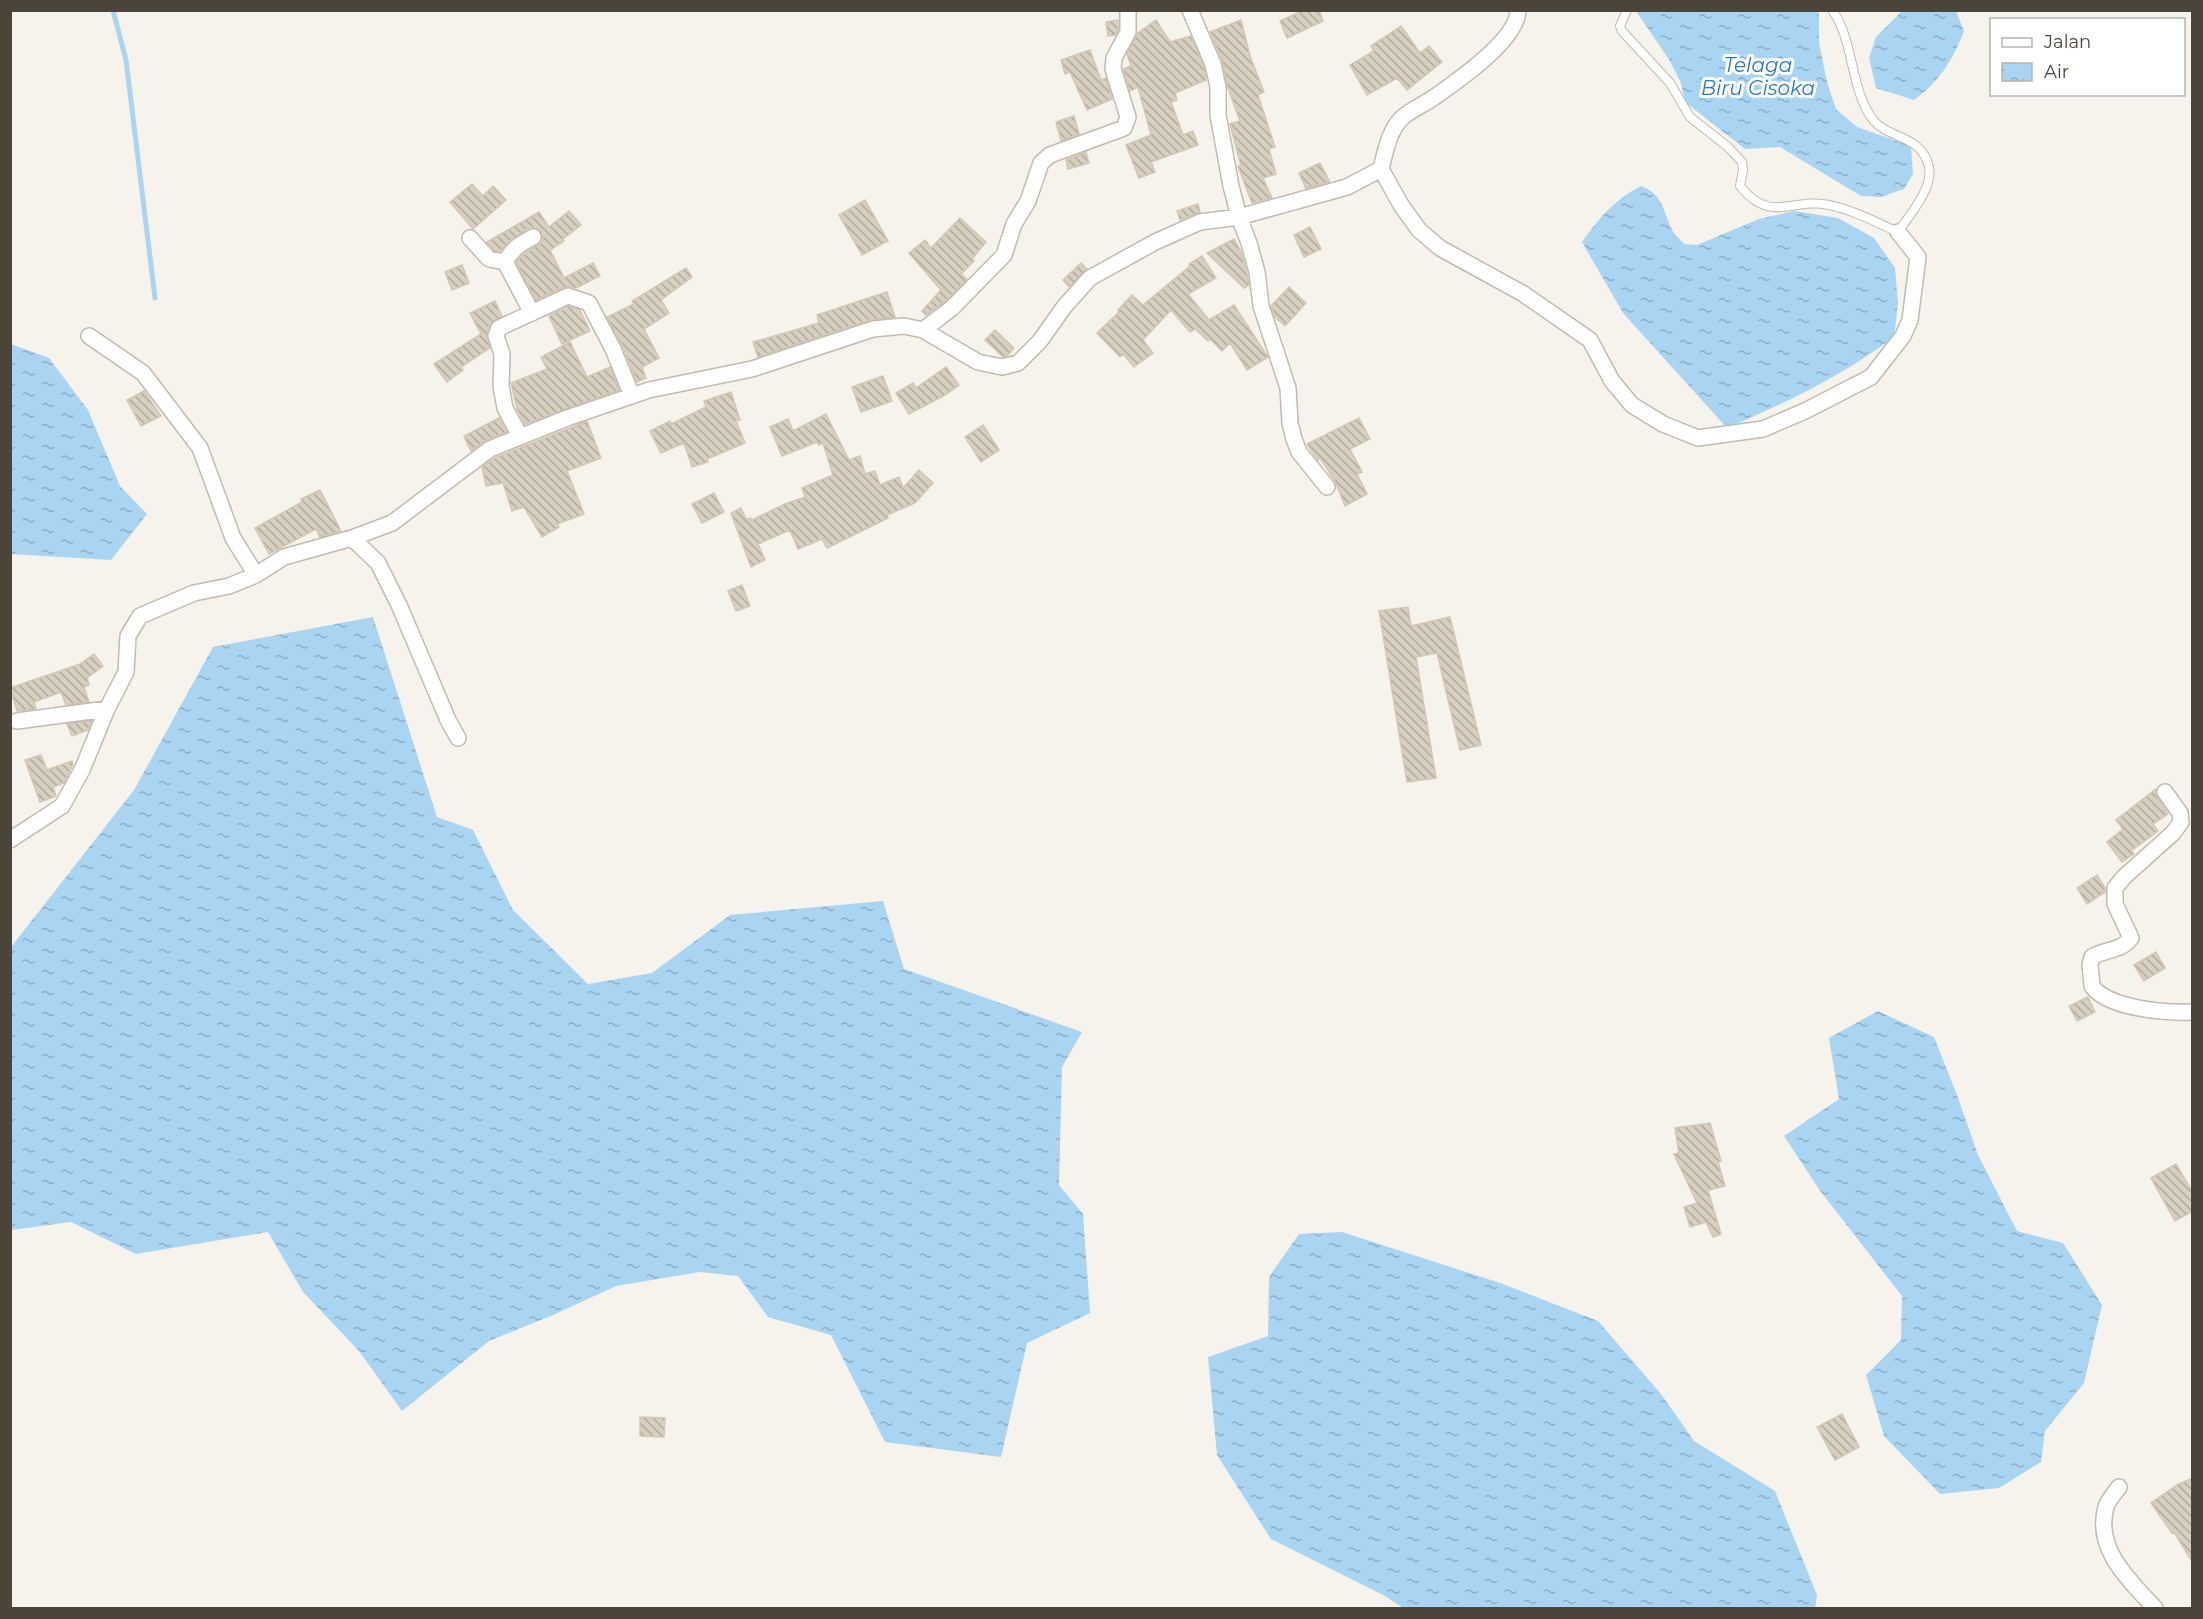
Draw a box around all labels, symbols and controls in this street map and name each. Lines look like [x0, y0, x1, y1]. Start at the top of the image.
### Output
legend [1990, 18, 2185, 96]
text: Jalan [2043, 31, 2091, 53]
water label: Telaga Biru Cisoka [1701, 53, 1815, 100]
text: Air [2044, 61, 2069, 83]

